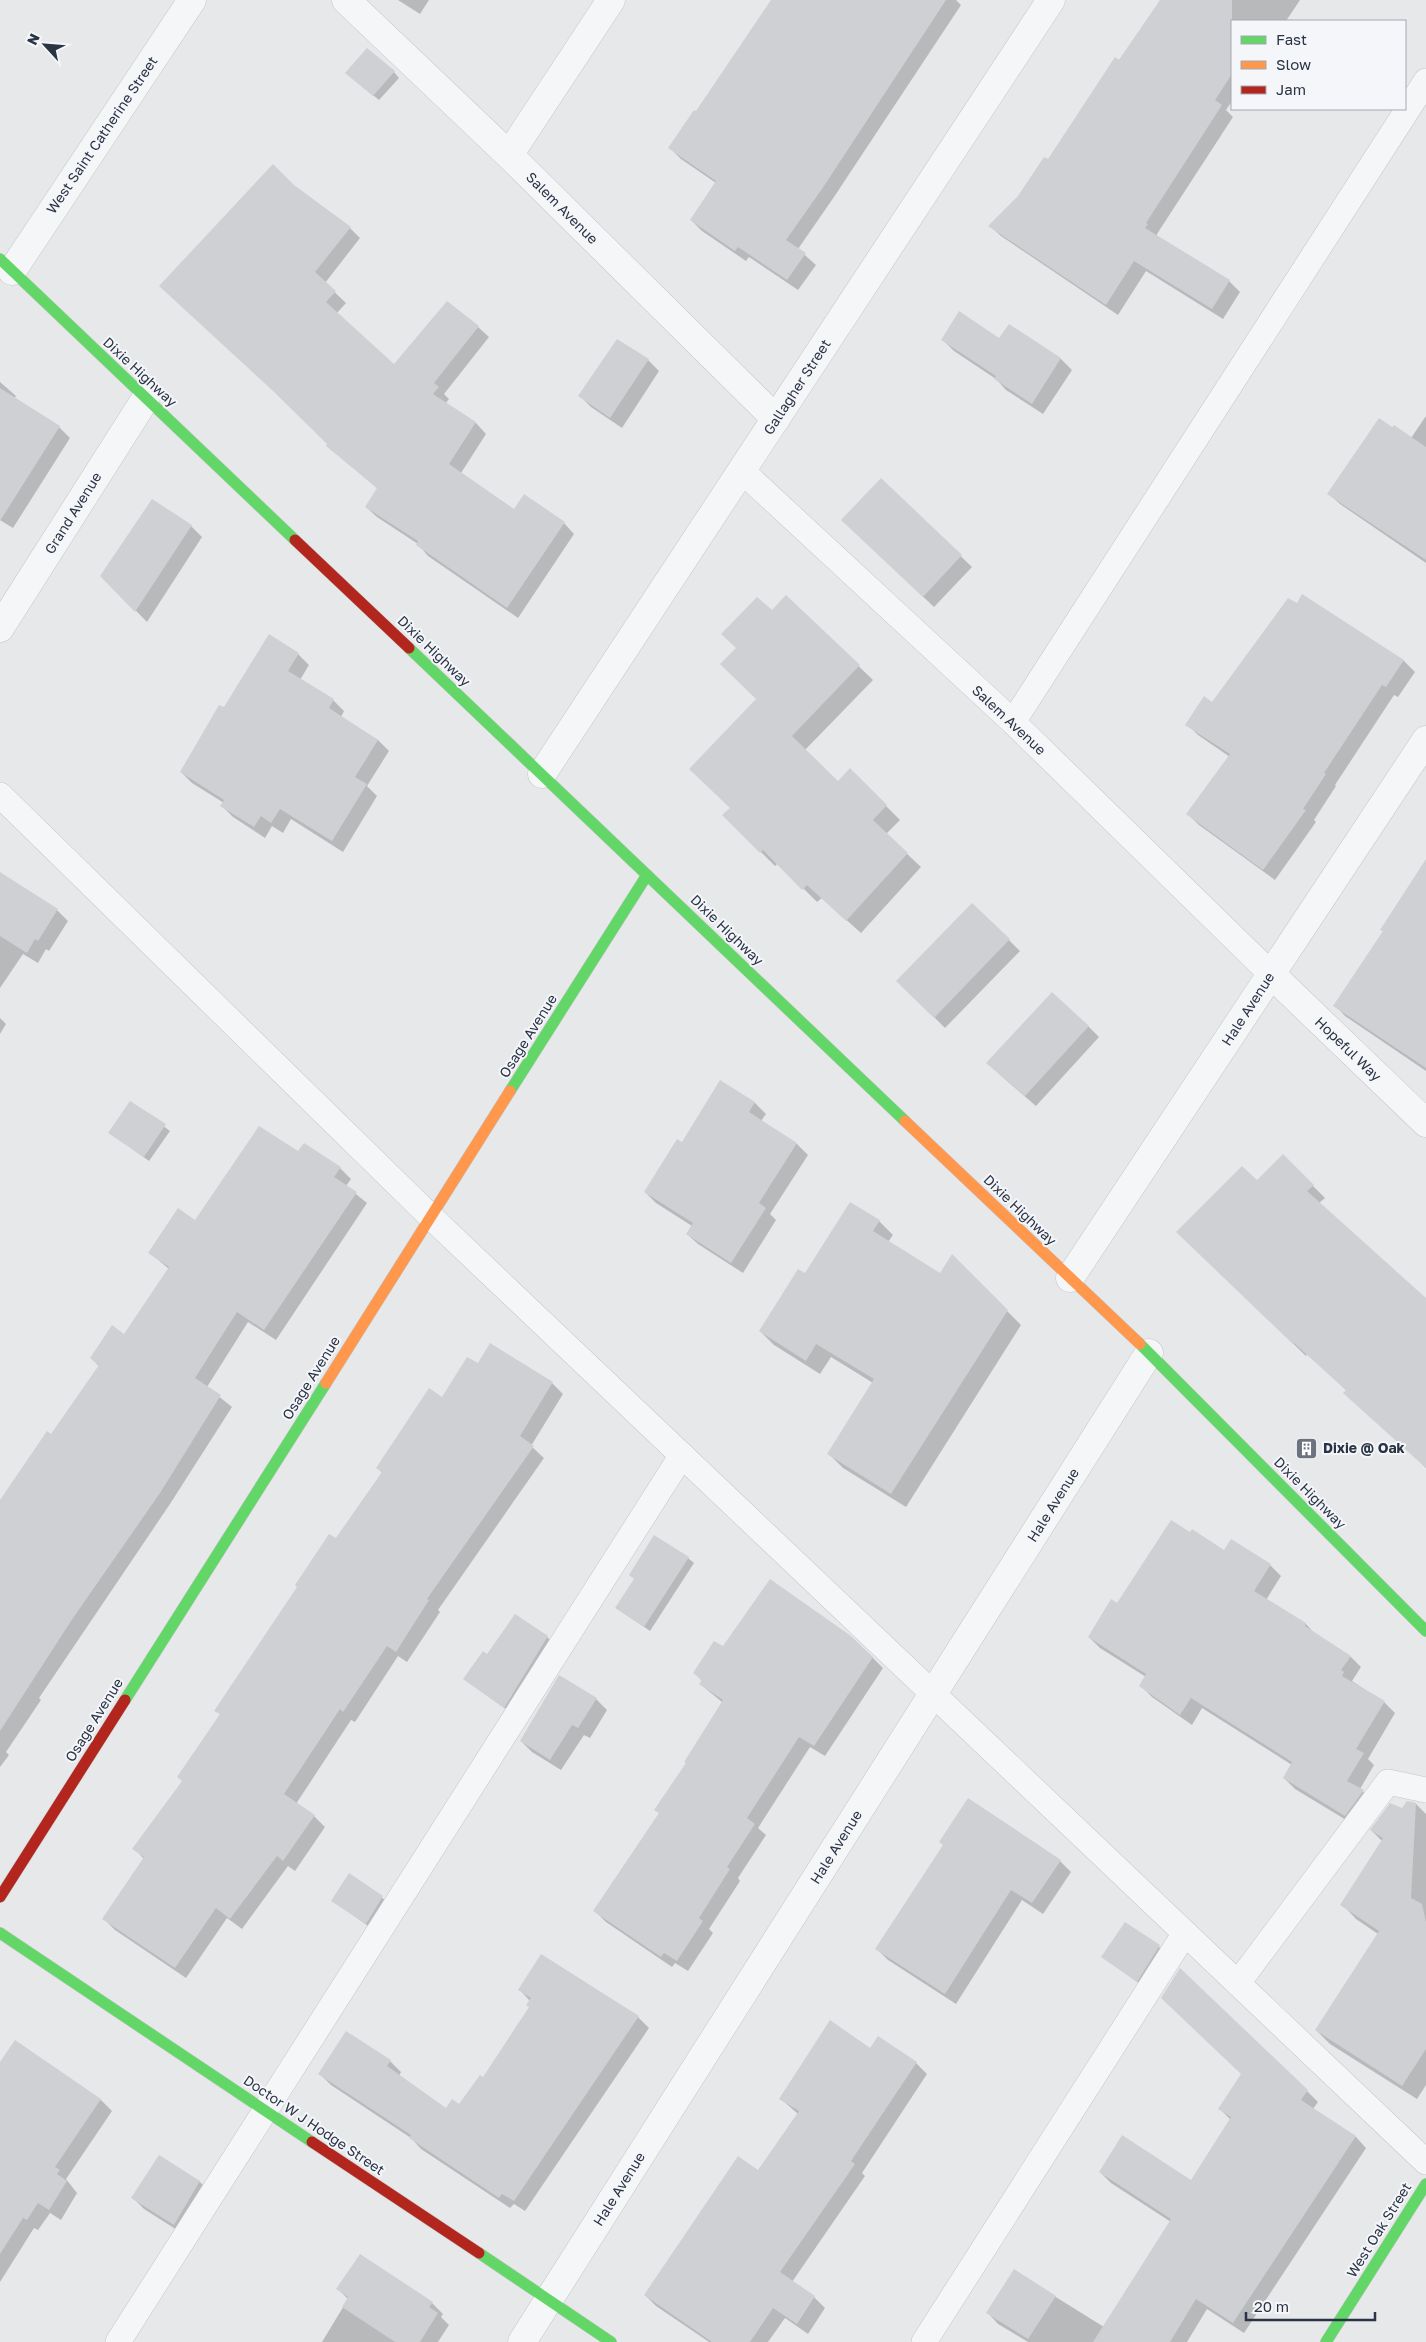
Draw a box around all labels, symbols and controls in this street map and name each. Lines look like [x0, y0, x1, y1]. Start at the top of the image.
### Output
north arrow [20, 20, 70, 70]
legend [1231, 20, 1406, 110]
text: Fast [1276, 30, 1307, 48]
text: N [23, 31, 43, 48]
street label: West Saint Catherine Street [42, 53, 161, 217]
text: Slow [1276, 55, 1311, 73]
text: Jam [1276, 80, 1306, 98]
street label: Salem Avenue [523, 168, 602, 247]
street label: Dixie Highway [100, 333, 181, 410]
street label: Gallagher Street [759, 336, 834, 438]
street label: Grand Avenue [41, 469, 104, 557]
street label: Dixie Highway [394, 612, 474, 690]
street label: Salem Avenue [969, 681, 1050, 758]
street label: Dixie Highway [687, 891, 767, 969]
street label: Hale Avenue [1218, 969, 1278, 1049]
street label: Osage Avenue [495, 991, 560, 1081]
street label: Hopeful Way [1312, 1013, 1385, 1085]
street label: Dixie Highway [980, 1171, 1060, 1249]
street label: Osage Avenue [278, 1333, 343, 1423]
building icon: Dixie @ Oak [1295, 1436, 1319, 1460]
place label: Dixie @ Oak [1323, 1439, 1405, 1456]
street label: Dixie Highway [1271, 1453, 1350, 1532]
street label: Hale Avenue [1023, 1465, 1082, 1545]
street label: Osage Avenue [61, 1675, 126, 1765]
street label: Hale Avenue [806, 1807, 865, 1887]
street label: Doctor W J Hodge Street [241, 2071, 388, 2178]
street label: Hale Avenue [589, 2149, 648, 2229]
street label: West Oak Street [1343, 2179, 1415, 2280]
scale bar [1246, 2290, 1375, 2322]
text: 20 m [1254, 2297, 1289, 2315]

